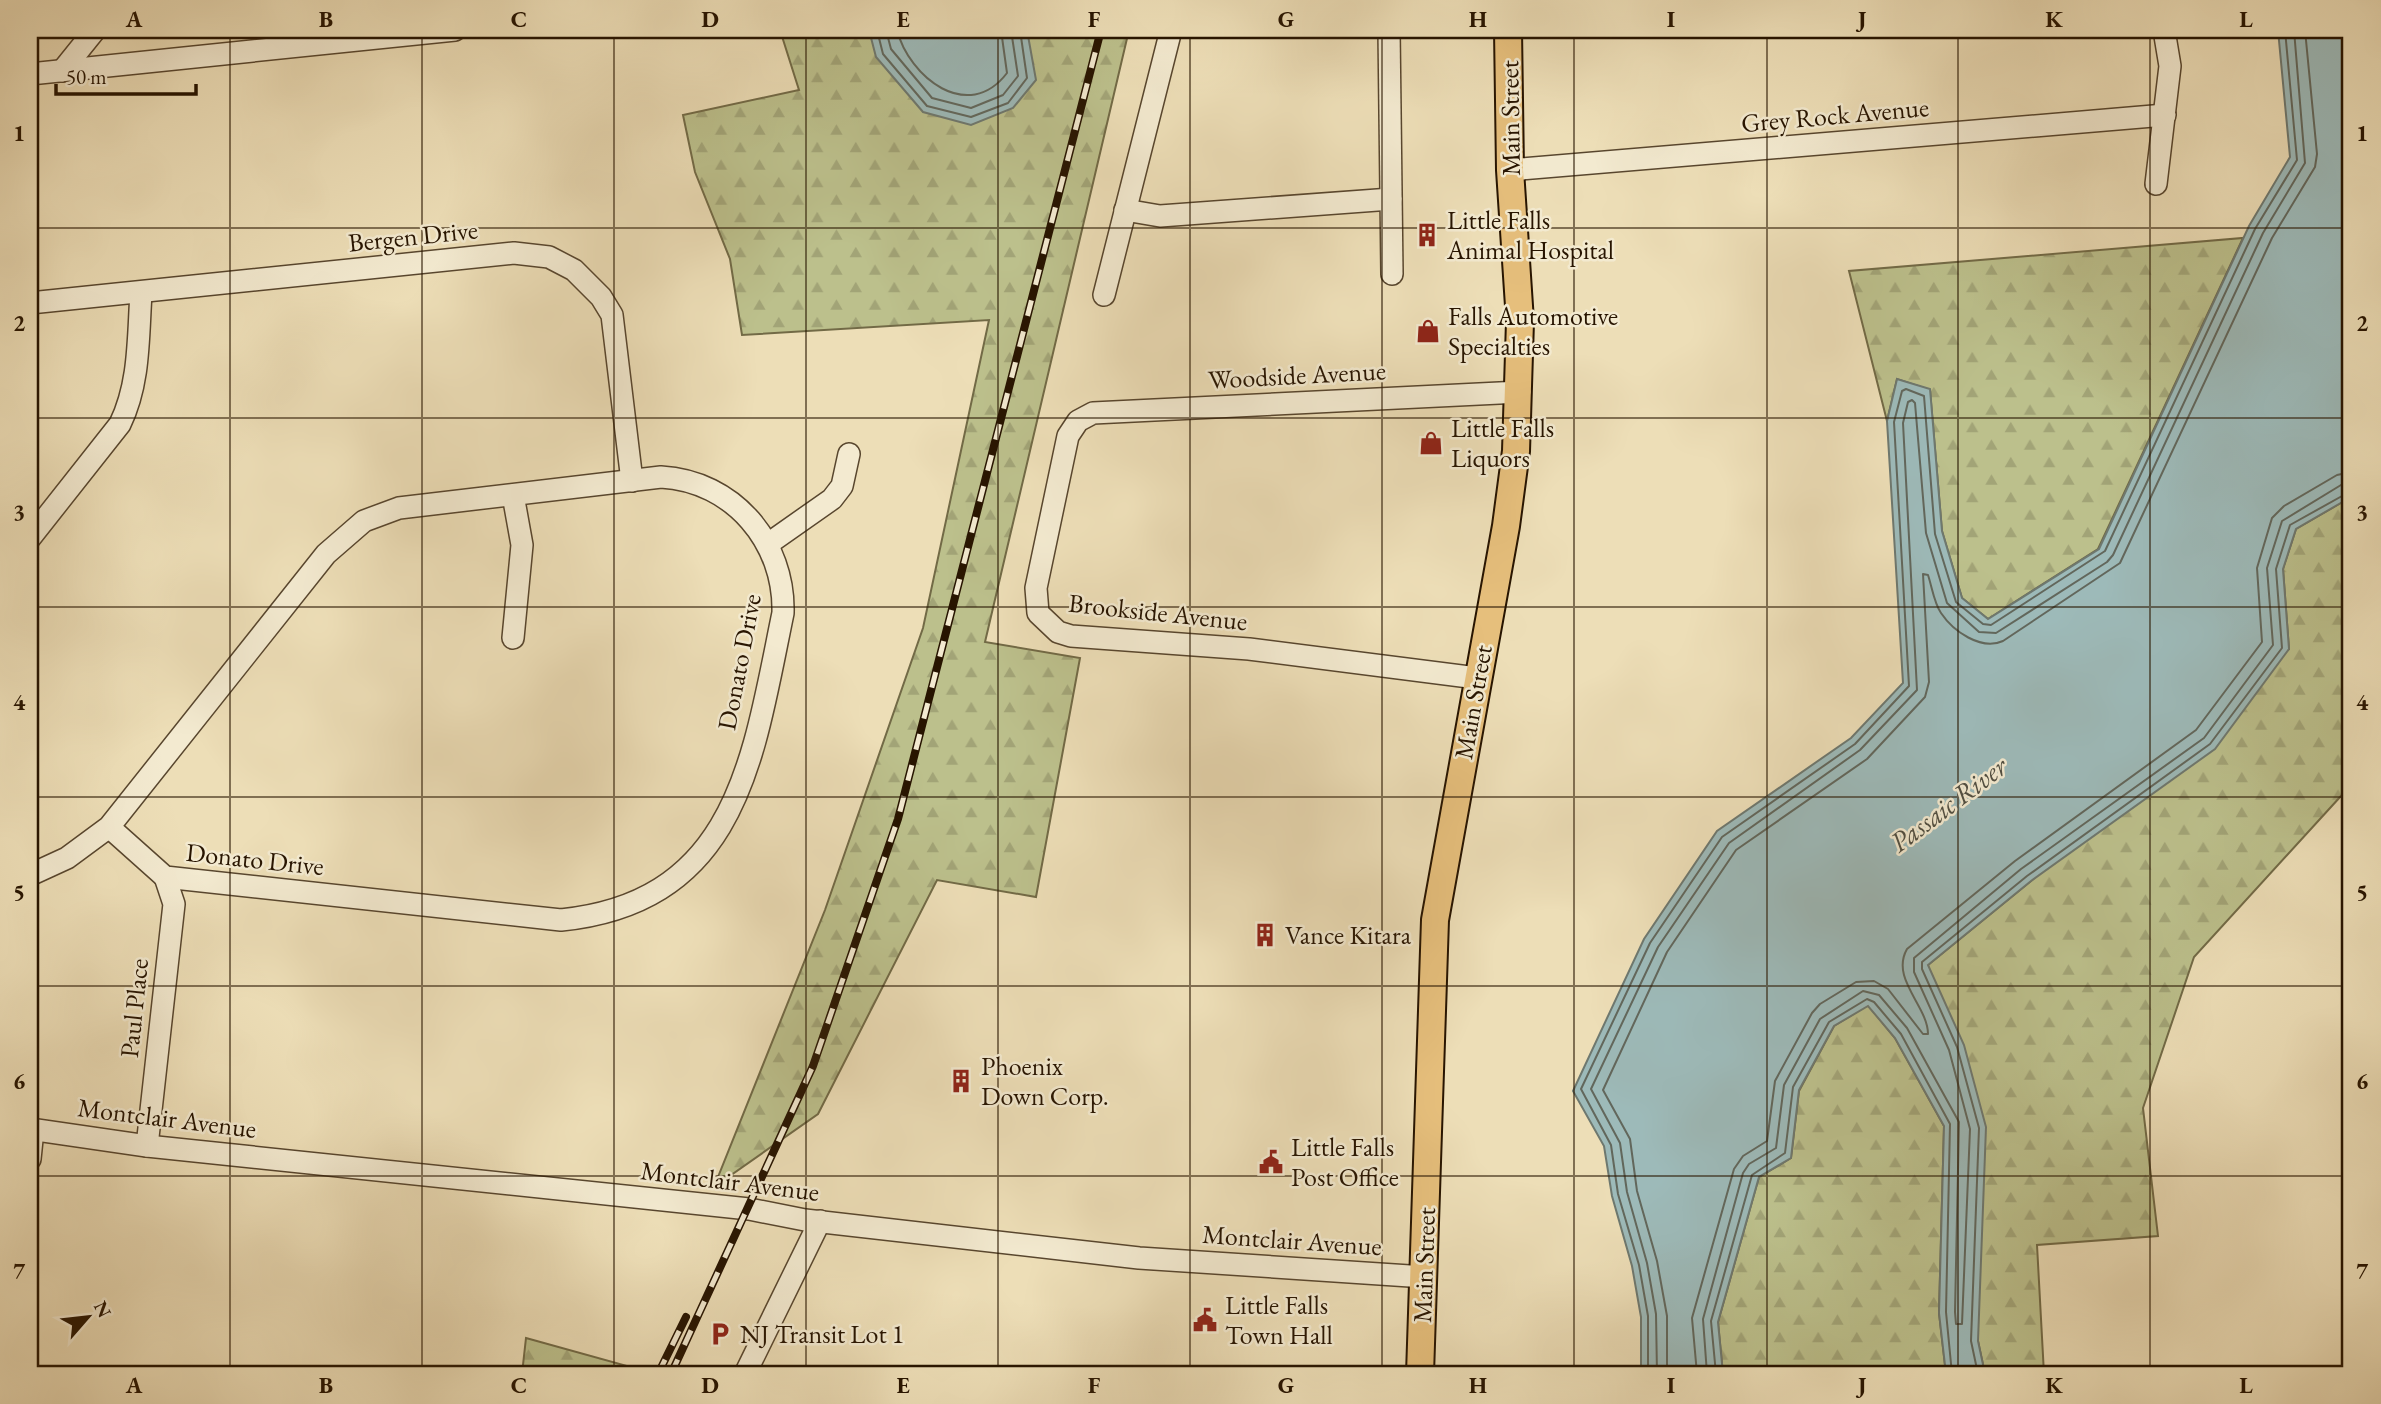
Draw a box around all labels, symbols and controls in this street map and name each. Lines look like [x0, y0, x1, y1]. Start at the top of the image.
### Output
text: A [125, 4, 143, 34]
text: B [319, 4, 333, 34]
text: C [511, 4, 527, 34]
text: D [701, 4, 719, 34]
text: E [896, 4, 910, 34]
text: F [1088, 4, 1101, 34]
text: G [1278, 4, 1294, 34]
text: H [1469, 4, 1487, 34]
text: I [1667, 4, 1675, 34]
text: J [1856, 4, 1867, 34]
text: K [2045, 4, 2063, 34]
text: L [2239, 4, 2253, 34]
scale bar [56, 52, 196, 96]
street label: Main Street [1492, 60, 1528, 176]
text: 50 m [66, 63, 107, 90]
street label: Grey Rock Avenue [1740, 90, 1930, 140]
text: 1 [13, 118, 25, 148]
text: 1 [2356, 118, 2368, 148]
place label: Little Falls Animal Hospital [1446, 203, 1614, 267]
street label: Bergen Drive [347, 212, 479, 260]
building icon: Little Falls Animal Hospital [1413, 221, 1441, 249]
place label: Falls Automotive Specialties [1448, 299, 1618, 363]
text: 2 [13, 308, 25, 338]
text: 2 [2356, 308, 2368, 338]
shop icon: Falls Automotive Specialties [1414, 317, 1442, 345]
street label: Woodside Avenue [1207, 353, 1387, 397]
place label: Little Falls Liquors [1451, 411, 1554, 475]
shop icon: Little Falls Liquors [1417, 429, 1445, 457]
text: 3 [13, 497, 25, 527]
text: 3 [2356, 497, 2368, 527]
street label: Brookside Avenue [1067, 586, 1249, 638]
street label: Donato Drive [709, 591, 769, 733]
street label: Main Street [1446, 642, 1500, 762]
text: 4 [13, 687, 26, 717]
text: 4 [2356, 687, 2369, 717]
water label: Passaic River [1882, 747, 2015, 860]
street label: Donato Drive [184, 835, 326, 883]
text: 5 [13, 877, 25, 907]
text: 5 [2356, 877, 2368, 907]
place label: Vance Kitara [1285, 918, 1412, 952]
building icon: Vance Kitara [1251, 921, 1279, 949]
street label: Paul Place [112, 957, 156, 1059]
place label: Phoenix Down Corp. [981, 1049, 1109, 1113]
text: 6 [13, 1066, 25, 1096]
text: 6 [2356, 1066, 2368, 1096]
building icon: Phoenix Down Corp. [947, 1067, 975, 1095]
street label: Montclair Avenue [76, 1090, 258, 1146]
place label: Little Falls Post Office [1291, 1130, 1399, 1194]
public building icon: Little Falls Post Office [1257, 1148, 1285, 1176]
street label: Montclair Avenue [639, 1153, 821, 1209]
street label: Main Street [1405, 1207, 1443, 1323]
street label: Montclair Avenue [1201, 1217, 1383, 1263]
text: 7 [13, 1256, 26, 1286]
text: 7 [2356, 1256, 2369, 1286]
north arrow [52, 1282, 122, 1352]
place label: Little Falls Town Hall [1225, 1288, 1333, 1352]
text: N [88, 1297, 118, 1322]
public building icon: Little Falls Town Hall [1191, 1306, 1219, 1334]
place label: NJ Transit Lot 1 [740, 1317, 904, 1351]
parking icon: NJ Transit Lot 1 [706, 1320, 734, 1348]
text: A [125, 1370, 143, 1400]
text: B [319, 1370, 333, 1400]
text: C [511, 1370, 527, 1400]
text: D [701, 1370, 719, 1400]
text: E [896, 1370, 910, 1400]
text: F [1088, 1370, 1101, 1400]
text: G [1278, 1370, 1294, 1400]
text: H [1469, 1370, 1487, 1400]
text: I [1667, 1370, 1675, 1400]
text: J [1856, 1370, 1867, 1400]
text: K [2045, 1370, 2063, 1400]
text: L [2239, 1370, 2253, 1400]

